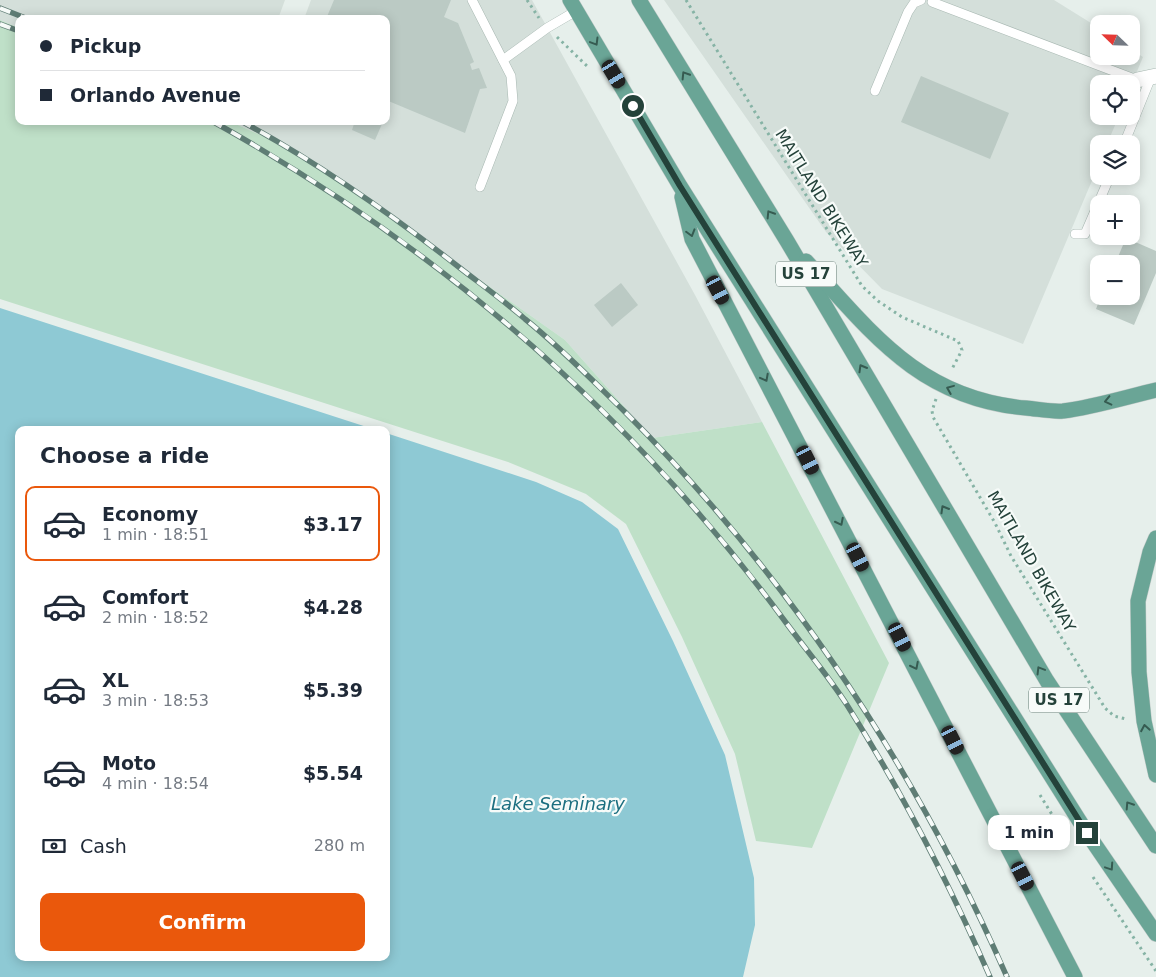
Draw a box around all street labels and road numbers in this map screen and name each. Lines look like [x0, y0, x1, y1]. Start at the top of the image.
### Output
street label: MAITLAND BIKEWAY [771, 126, 872, 271]
road number: US 17 [776, 262, 836, 286]
street label: MAITLAND BIKEWAY [983, 487, 1080, 635]
road number: US 17 [1029, 688, 1089, 712]

